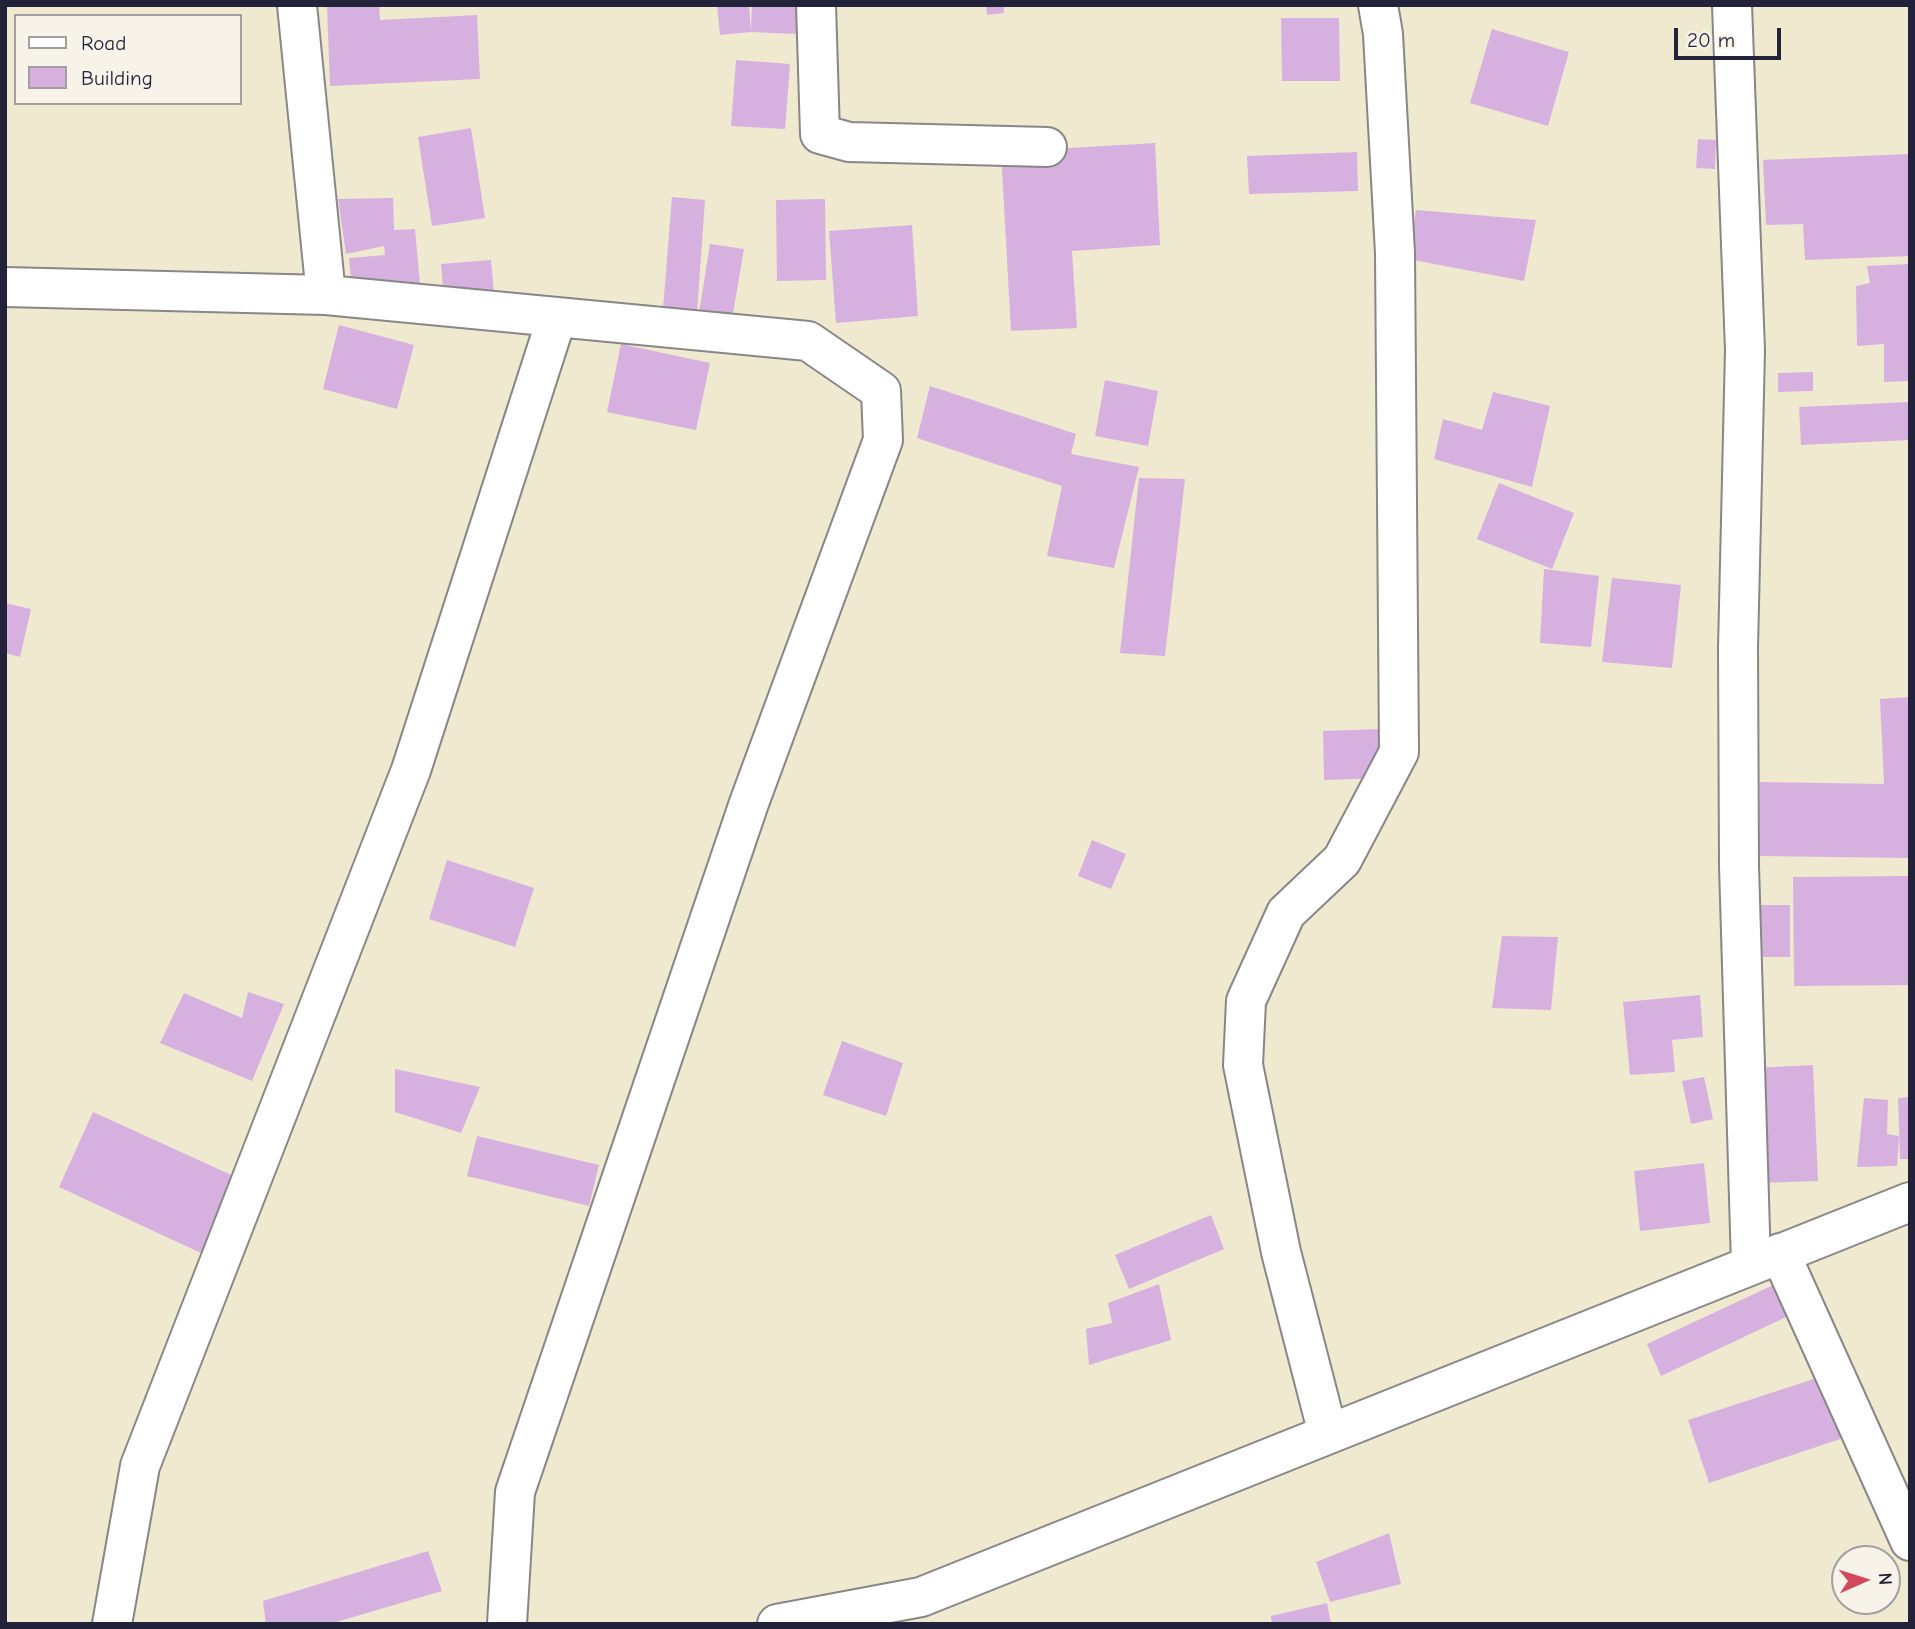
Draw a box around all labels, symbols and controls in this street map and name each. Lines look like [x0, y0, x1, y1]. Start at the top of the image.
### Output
legend [14, 14, 242, 105]
scale bar [1677, 14, 1784, 58]
text: 20 m [1687, 28, 1735, 52]
text: Road [81, 31, 126, 55]
text: Building [81, 66, 153, 90]
north arrow [1831, 1545, 1901, 1615]
text: N [1874, 1572, 1896, 1586]

